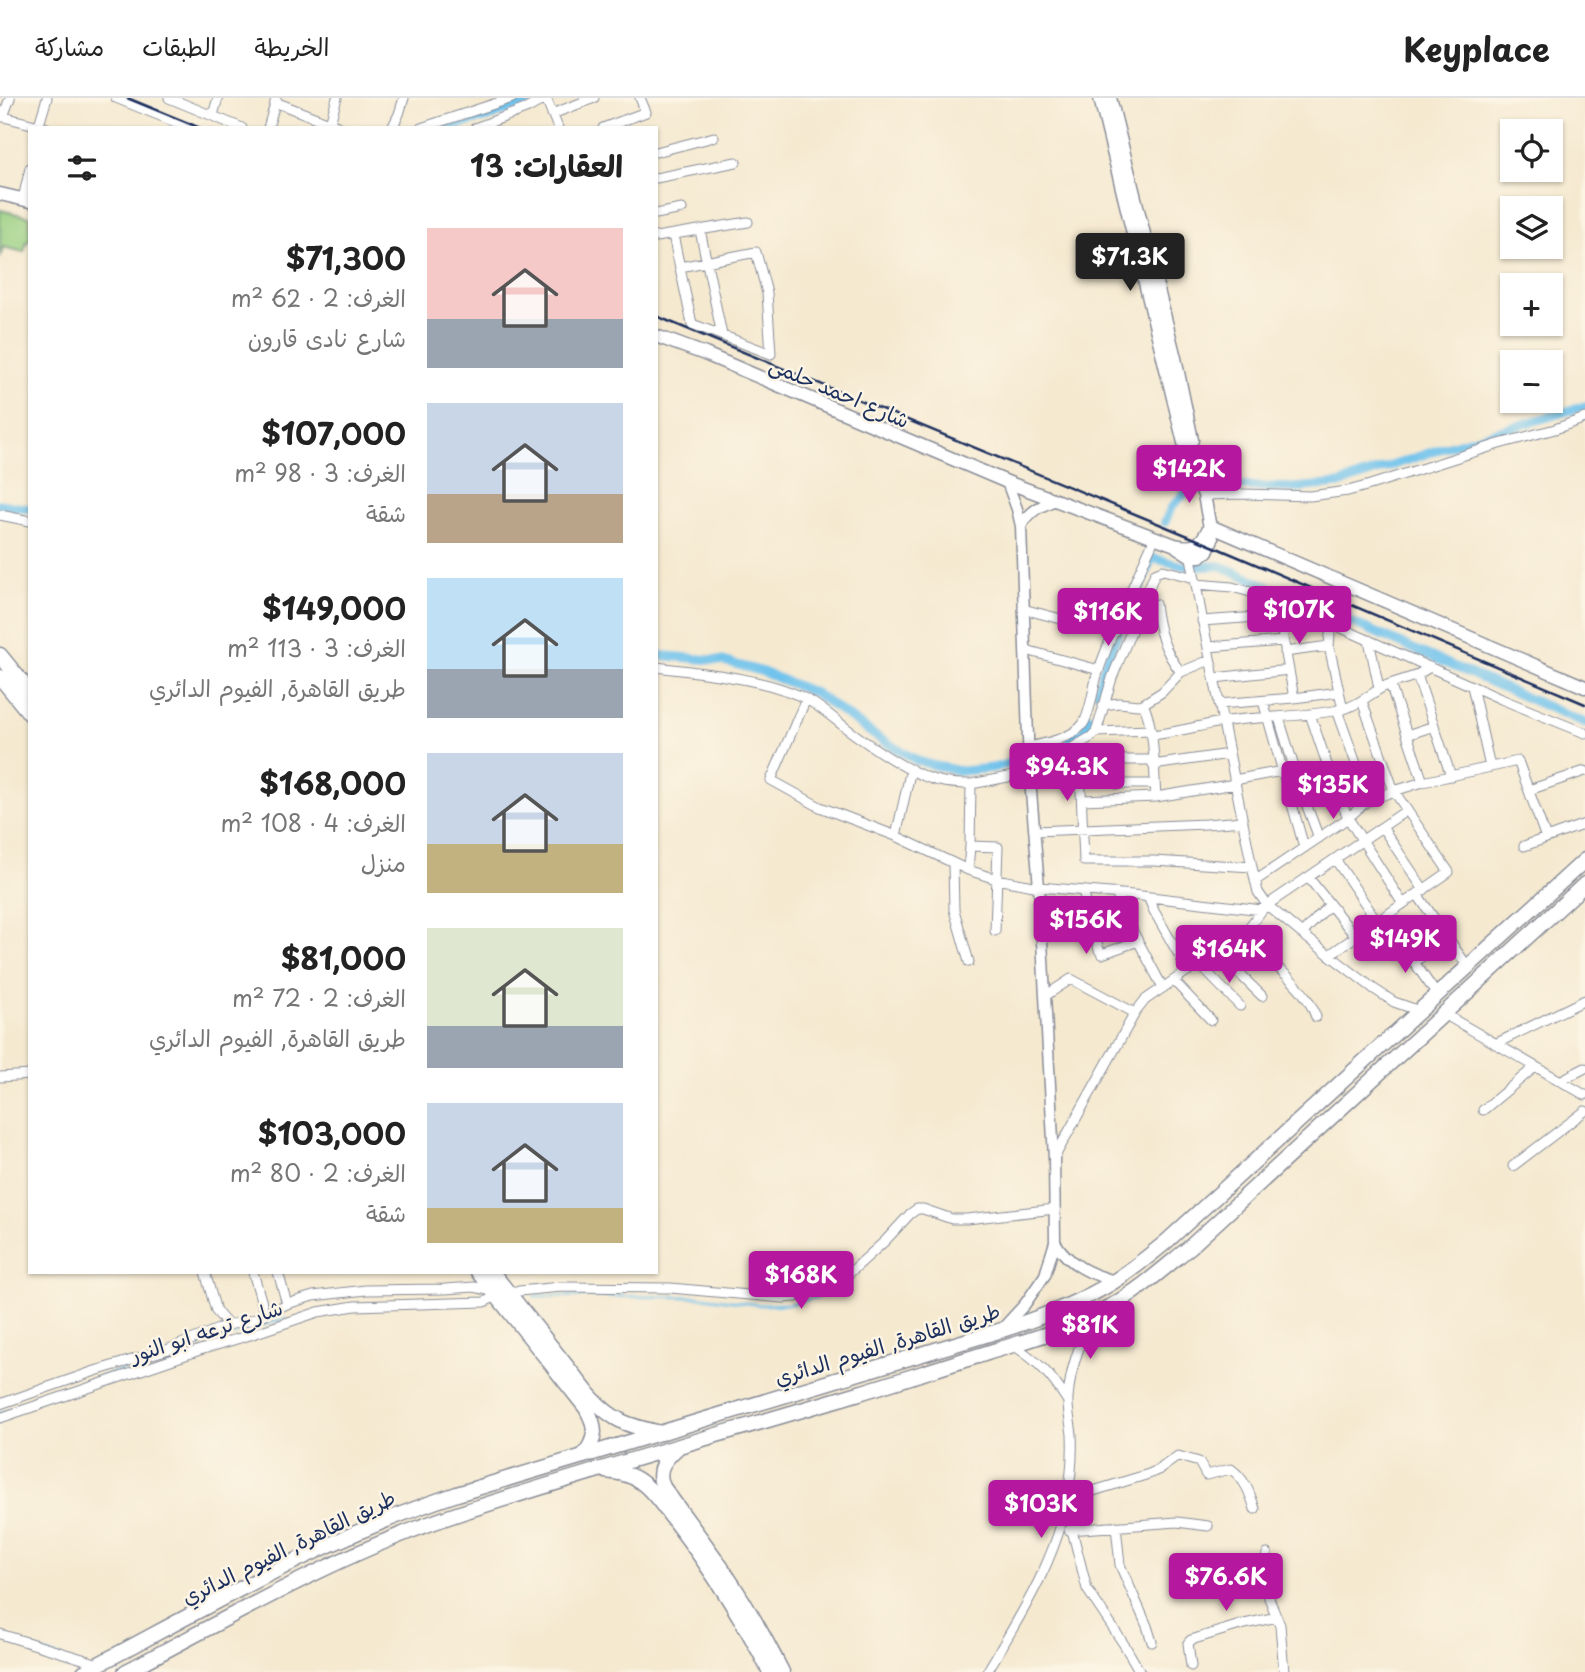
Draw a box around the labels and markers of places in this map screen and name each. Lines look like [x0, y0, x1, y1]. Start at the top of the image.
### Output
pin: $71.3K [1073, 234, 1187, 293]
pin: $142K [1140, 446, 1238, 505]
pin: $107K [1250, 587, 1348, 646]
pin: $116K [1059, 588, 1157, 648]
pin: $94.3K [1010, 744, 1124, 803]
pin: $135K [1284, 762, 1382, 821]
pin: $156K [1037, 896, 1135, 956]
pin: $149K [1356, 916, 1454, 975]
pin: $164K [1180, 926, 1278, 985]
pin: $168K [752, 1252, 850, 1311]
pin: $81K [1049, 1302, 1131, 1361]
pin: $103K [992, 1480, 1090, 1540]
pin: $76.6K [1169, 1554, 1283, 1613]

